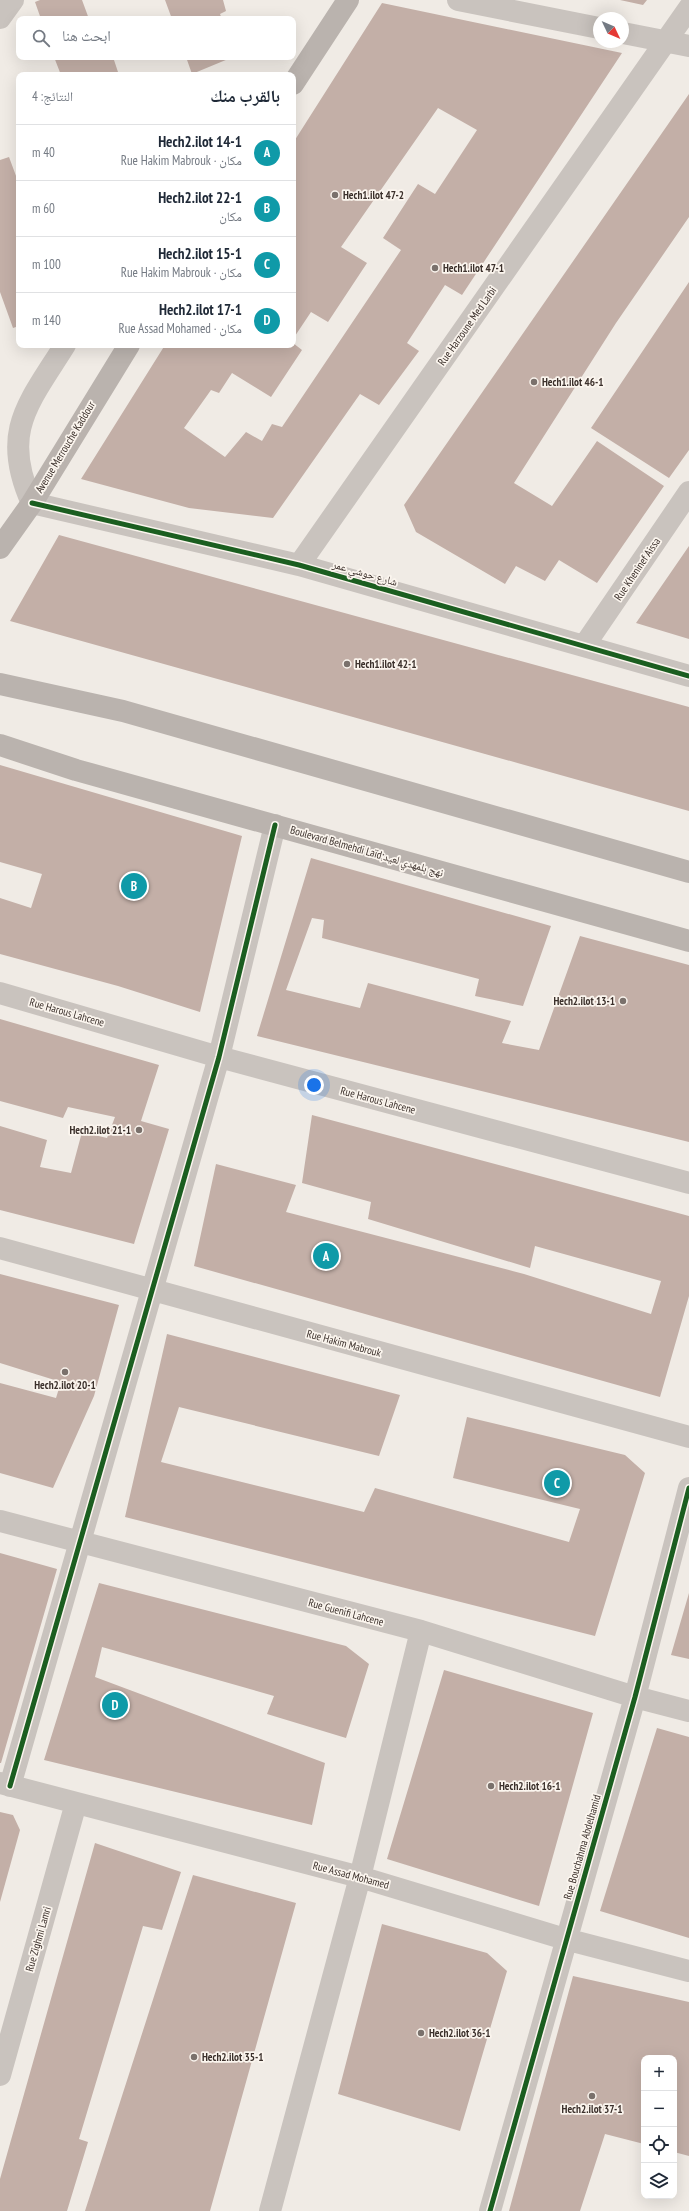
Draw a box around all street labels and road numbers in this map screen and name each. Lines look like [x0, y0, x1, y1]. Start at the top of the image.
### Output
street label: Rue Harzoune Med Larbi [435, 284, 499, 368]
street label: Avenue Merrouche Kaddour [32, 399, 98, 495]
street label: Rue Kheninef Aissa [611, 535, 663, 603]
street label: شارع حوشي عمر [329, 557, 399, 591]
street label: Boulevard Belmehdi Laïd;نهج بلمهدي لعيد [288, 822, 445, 881]
street label: Rue Harous Lahcene [28, 995, 106, 1029]
street label: Rue Harous Lahcene [339, 1083, 417, 1117]
street label: Rue Hakim Mabrouk [305, 1326, 383, 1360]
street label: Rue Guenifi Lahcene [307, 1595, 386, 1629]
street label: Rue Bouchahma Abdelhamid [560, 1793, 604, 1901]
street label: Rue Assad Mohamed [311, 1858, 391, 1892]
street label: Rue Zighmi Lamri [22, 1905, 54, 1973]

